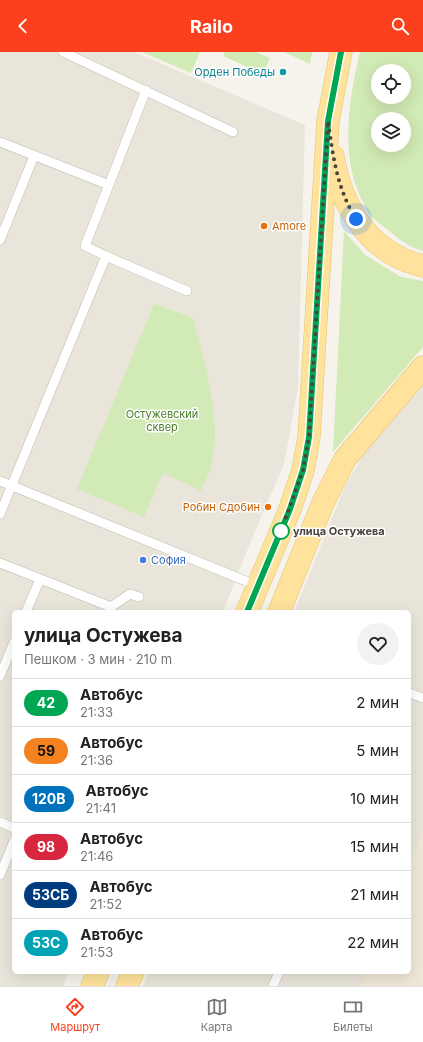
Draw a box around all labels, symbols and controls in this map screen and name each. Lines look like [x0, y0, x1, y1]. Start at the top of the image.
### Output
icon: back [12, 15, 34, 37]
icon: search [389, 15, 411, 37]
text: Railo [190, 16, 233, 37]
map controls [371, 64, 411, 152]
button: locate [371, 64, 411, 104]
place label: Орден Победы [194, 65, 275, 79]
marker: Орден Победы [278, 67, 288, 77]
button: layers [371, 112, 411, 152]
your location [346, 209, 366, 229]
place label: Amore [272, 219, 306, 233]
marker: Amore [259, 221, 269, 231]
park label: Остужевский сквер [126, 407, 198, 434]
place label: Робин Сдобин [183, 500, 260, 514]
marker: Робин Сдобин [263, 502, 273, 512]
marker: улица Остужева [272, 522, 290, 540]
place label: улица Остужева [293, 524, 385, 538]
place label: София [151, 553, 186, 567]
marker: София [138, 555, 148, 565]
button: heart [357, 623, 399, 665]
text: улица Остужева [24, 624, 183, 647]
text: Пешком · 3 мин · 210 m [24, 651, 172, 667]
text: Автобус [80, 685, 143, 704]
text: 2 мин [356, 693, 399, 712]
text: 42 [37, 694, 55, 711]
text: 21:33 [80, 704, 113, 720]
text: Автобус [80, 733, 143, 752]
text: 5 мин [356, 741, 399, 760]
text: 59 [37, 742, 55, 759]
text: 21:36 [80, 752, 113, 768]
text: Автобус [86, 781, 149, 800]
text: 10 мин [350, 789, 399, 808]
text: 120В [32, 790, 66, 807]
text: 21:41 [86, 800, 116, 816]
text: Автобус [80, 829, 143, 848]
text: 15 мин [350, 837, 399, 856]
text: 98 [37, 838, 55, 855]
text: 21:46 [80, 848, 113, 864]
text: Автобус [89, 877, 152, 896]
text: 21 мин [350, 885, 399, 904]
text: 53СБ [32, 886, 69, 903]
text: 21:52 [89, 896, 122, 912]
text: Автобус [80, 925, 143, 944]
text: 22 мин [347, 933, 399, 952]
text: 53С [32, 934, 60, 951]
text: 21:53 [80, 944, 113, 960]
tab: Маршрут [50, 996, 100, 1034]
tab: Карта [201, 996, 232, 1034]
tab: Билеты [333, 996, 373, 1034]

